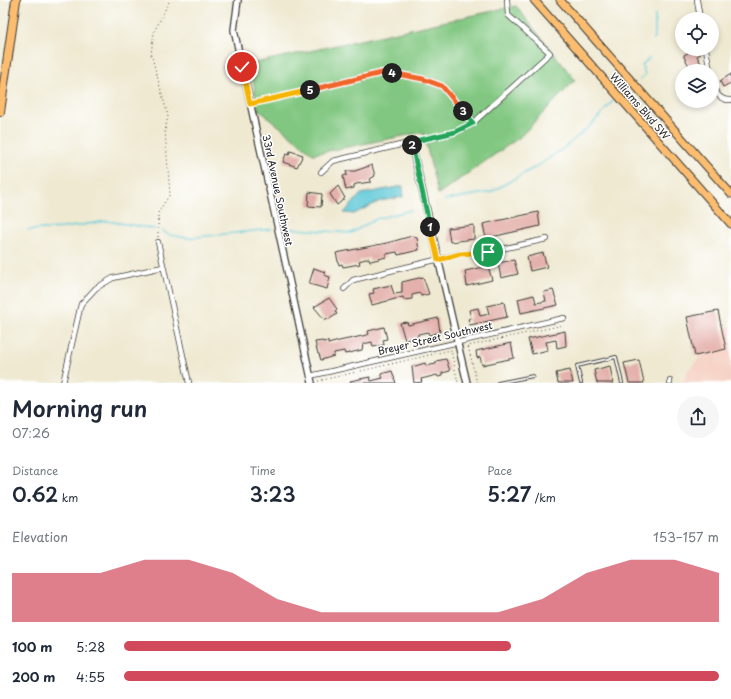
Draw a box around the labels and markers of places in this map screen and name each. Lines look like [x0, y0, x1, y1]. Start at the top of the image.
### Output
pin [225, 50, 259, 84]
pin: 4 [382, 63, 402, 83]
pin: 5 [300, 80, 320, 100]
pin: 3 [453, 101, 473, 121]
pin: 2 [402, 135, 422, 155]
pin: 1 [420, 217, 440, 237]
pin [471, 235, 505, 269]

